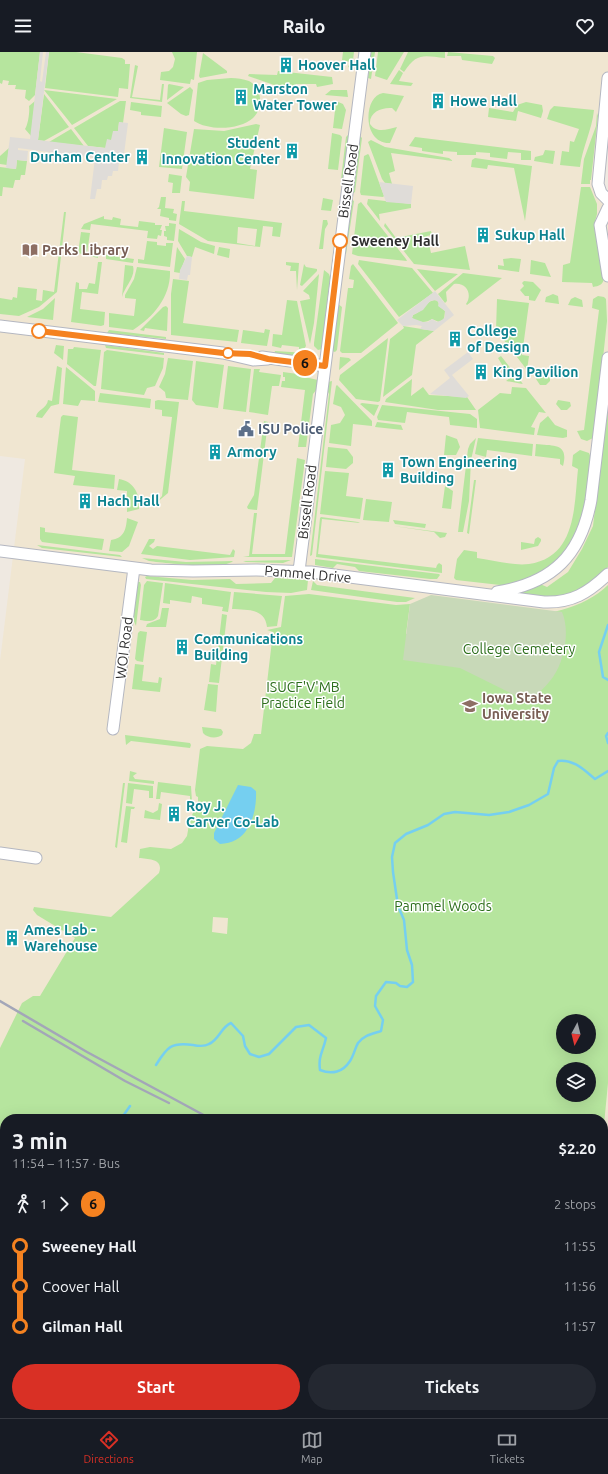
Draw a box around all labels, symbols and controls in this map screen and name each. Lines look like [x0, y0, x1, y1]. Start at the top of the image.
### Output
icon: menu [12, 15, 34, 37]
icon: heart [574, 15, 596, 37]
text: Railo [283, 16, 325, 36]
building icon: Hoover Hall [277, 56, 295, 74]
place label: Hoover Hall [298, 57, 376, 73]
place label: Marston Water Tower [253, 81, 337, 113]
building icon: Marston Water Tower [232, 88, 250, 106]
building icon: Howe Hall [429, 92, 447, 110]
place label: Howe Hall [450, 93, 517, 109]
place label: Student Innovation Center [162, 135, 280, 167]
building icon: Student Innovation Center [283, 142, 301, 160]
street label: Bissell Road [335, 143, 361, 219]
building icon: Durham Center [133, 148, 151, 166]
place label: Durham Center [30, 149, 130, 165]
building icon: Sukup Hall [474, 226, 492, 244]
place label: Sukup Hall [495, 227, 565, 243]
marker: Sweeney Hall [332, 233, 348, 249]
place label: Sweeney Hall [351, 233, 439, 249]
library icon: Parks Library [21, 241, 39, 259]
place label: Parks Library [42, 242, 129, 258]
unlabelled marker [31, 323, 47, 339]
place label: College of Design [467, 323, 530, 355]
building icon: College of Design [446, 330, 464, 348]
unlabelled marker [222, 347, 234, 359]
line badge: 6 [292, 350, 318, 376]
text: 6 [301, 355, 309, 371]
building icon: King Pavilion [472, 363, 490, 381]
place label: King Pavilion [493, 364, 578, 380]
public building icon: ISU Police [237, 420, 255, 438]
place label: ISU Police [258, 421, 323, 437]
building icon: Armory [206, 443, 224, 461]
place label: Armory [227, 444, 277, 460]
place label: Town Engineering Building [400, 454, 517, 486]
building icon: Town Engineering Building [379, 461, 397, 479]
street label: Bissell Road [294, 464, 320, 540]
building icon: Hach Hall [76, 492, 94, 510]
place label: Hach Hall [97, 493, 159, 509]
street label: Pammel Drive [264, 562, 352, 586]
street label: WOI Road [112, 616, 136, 680]
place label: Communications Building [194, 631, 303, 663]
building icon: Communications Building [173, 638, 191, 656]
park label: College Cemetery [463, 641, 575, 657]
park label: ISUCF'V'MB Practice Field [261, 679, 345, 711]
place label: Iowa State University [482, 690, 552, 722]
school or university icon: Iowa State University [461, 697, 479, 715]
place label: Roy J. Carver Co-Lab [186, 798, 279, 830]
building icon: Roy J. Carver Co-Lab [165, 805, 183, 823]
park label: Pammel Woods [394, 898, 492, 914]
place label: Ames Lab - Warehouse [24, 922, 98, 954]
building icon: Ames Lab - Warehouse [3, 929, 21, 947]
north arrow [556, 1014, 596, 1054]
map controls [556, 1014, 596, 1102]
button: layers [556, 1062, 596, 1102]
text: 3 min [12, 1128, 68, 1153]
text: $2.20 [558, 1140, 596, 1157]
text: 11:54 – 11:57 · Bus [12, 1156, 120, 1170]
icon: walk [12, 1193, 34, 1215]
icon: forward [53, 1193, 75, 1215]
text: 6 [89, 1196, 97, 1212]
text: 1 [40, 1197, 47, 1211]
text: 2 stops [554, 1197, 596, 1211]
text: Sweeney Hall [42, 1238, 136, 1255]
text: 11:55 [563, 1239, 596, 1253]
text: Coover Hall [42, 1278, 119, 1295]
text: 11:56 [563, 1279, 596, 1293]
text: Gilman Hall [42, 1318, 123, 1335]
text: 11:57 [563, 1319, 596, 1333]
button: Start [12, 1364, 300, 1410]
button: Tickets [308, 1364, 596, 1410]
tab: Directions [84, 1429, 134, 1465]
tab: Map [301, 1429, 323, 1465]
tab: Tickets [490, 1429, 524, 1465]

